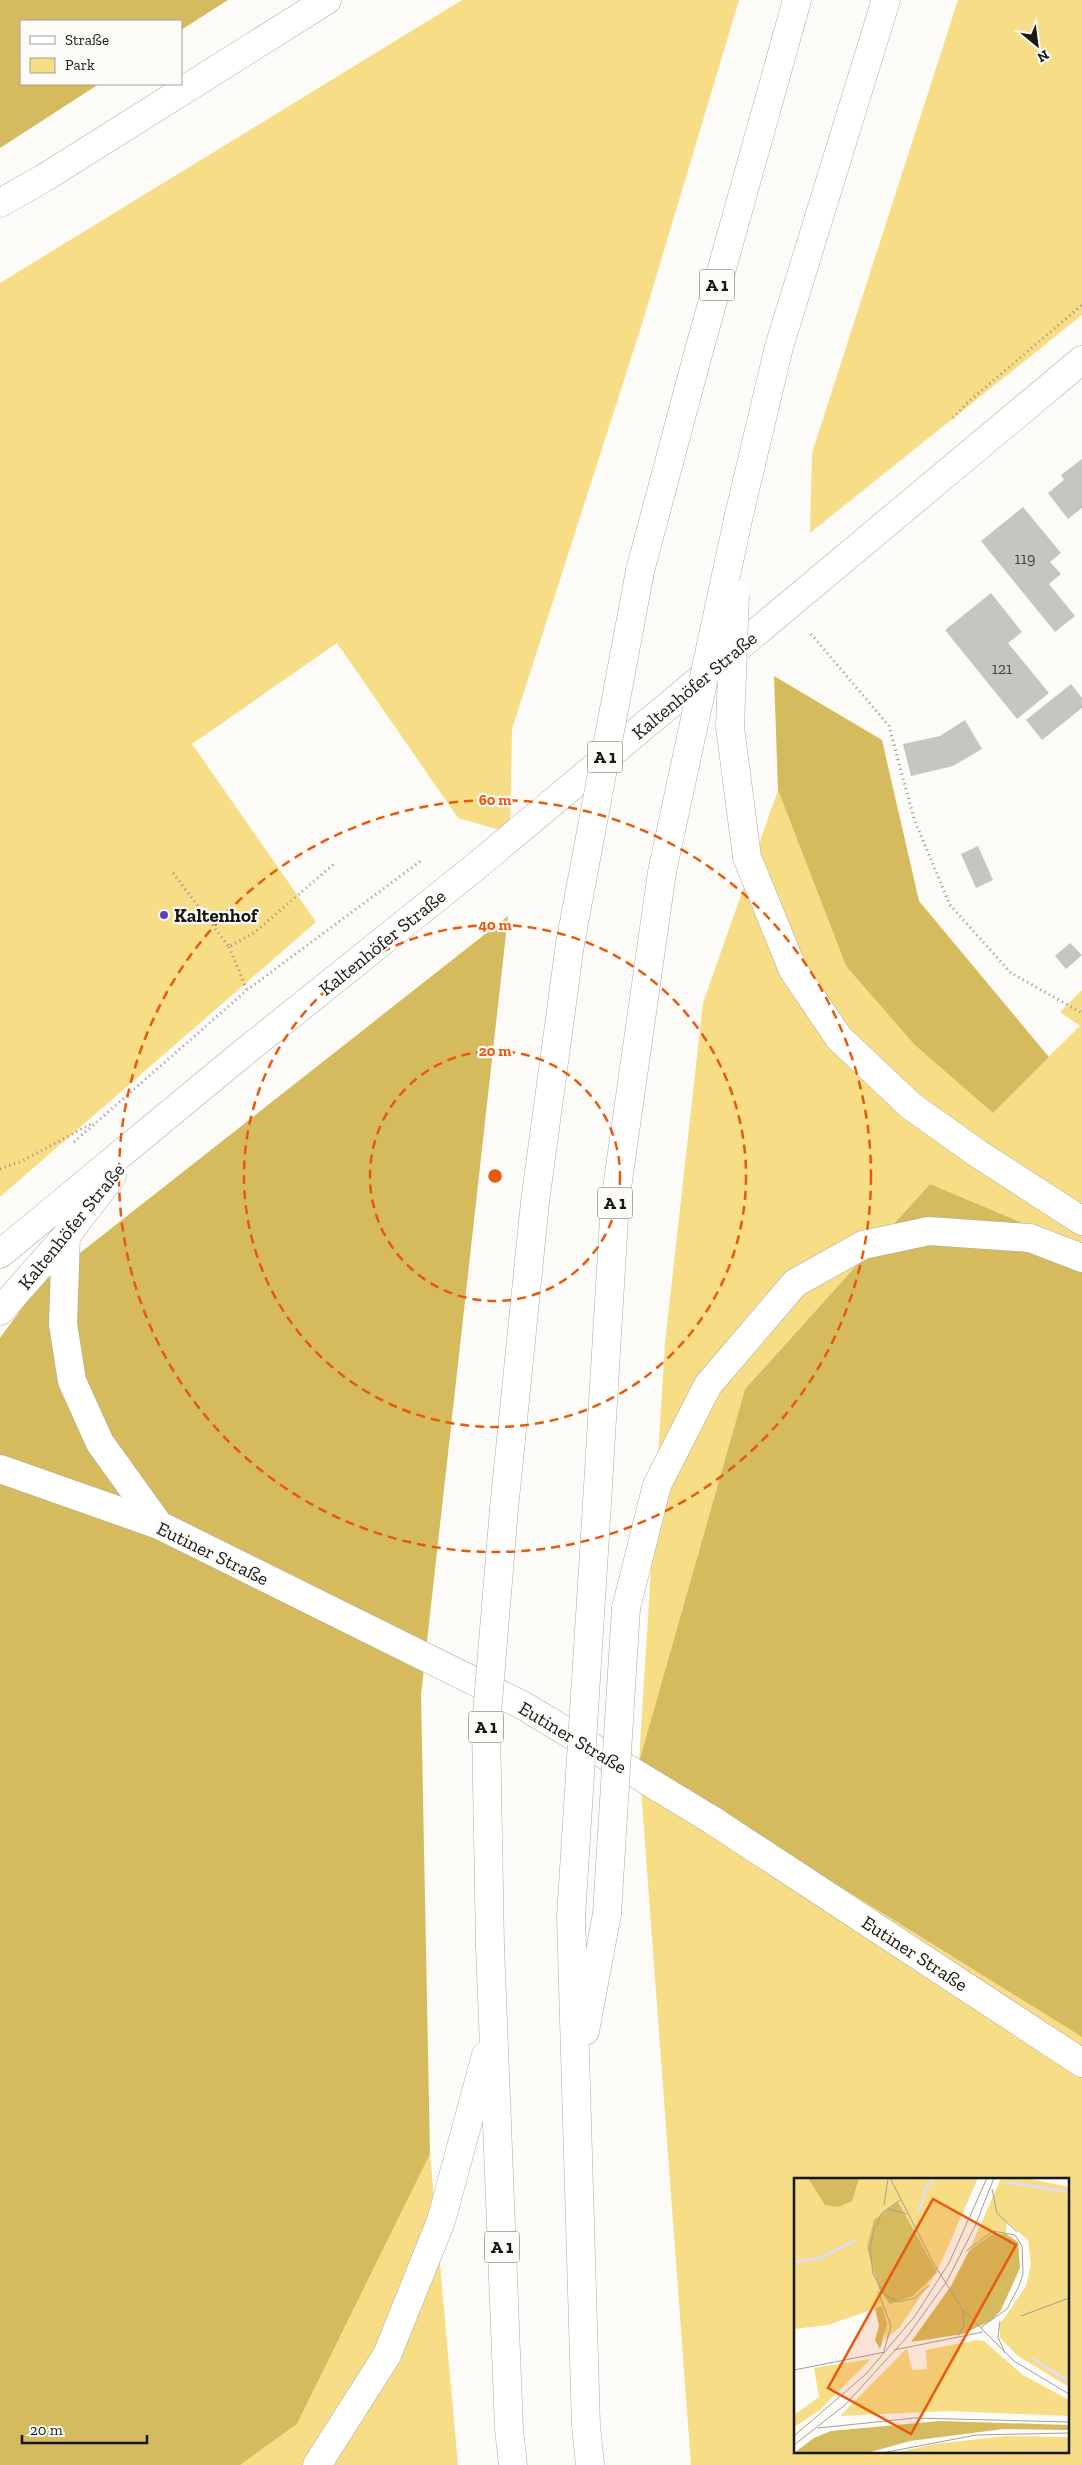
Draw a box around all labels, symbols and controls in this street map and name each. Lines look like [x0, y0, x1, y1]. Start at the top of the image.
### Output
legend [20, 20, 182, 85]
north arrow [1012, 20, 1062, 70]
text: Straße [65, 31, 109, 49]
text: N [1034, 46, 1052, 66]
text: Park [65, 56, 95, 74]
road number: A 1 [700, 270, 734, 300]
house number: 119 [1015, 549, 1035, 568]
street label: Kaltenhöfer Straße [627, 626, 762, 744]
house number: 121 [992, 659, 1012, 678]
road number: A 1 [588, 742, 622, 772]
text: 60 m [479, 791, 511, 809]
street label: Kaltenhöfer Straße [314, 884, 450, 1000]
place label: Kaltenhof [174, 904, 260, 927]
marker: Kaltenhof [158, 909, 170, 921]
text: 40 m [478, 916, 512, 934]
text: 20 m [479, 1042, 511, 1060]
street label: Kaltenhöfer Straße [13, 1158, 130, 1294]
centre of rings [486, 1167, 504, 1185]
road number: A 1 [598, 1188, 632, 1218]
street label: Eutiner Straße [153, 1516, 273, 1590]
street label: Eutiner Straße [515, 1696, 631, 1779]
road number: A 1 [468, 1711, 504, 1742]
street label: Eutiner Straße [857, 1911, 972, 1996]
inset map [794, 2178, 1070, 2452]
road number: A 1 [484, 2232, 520, 2262]
scale bar [22, 2412, 148, 2444]
text: 20 m [30, 2421, 63, 2439]

